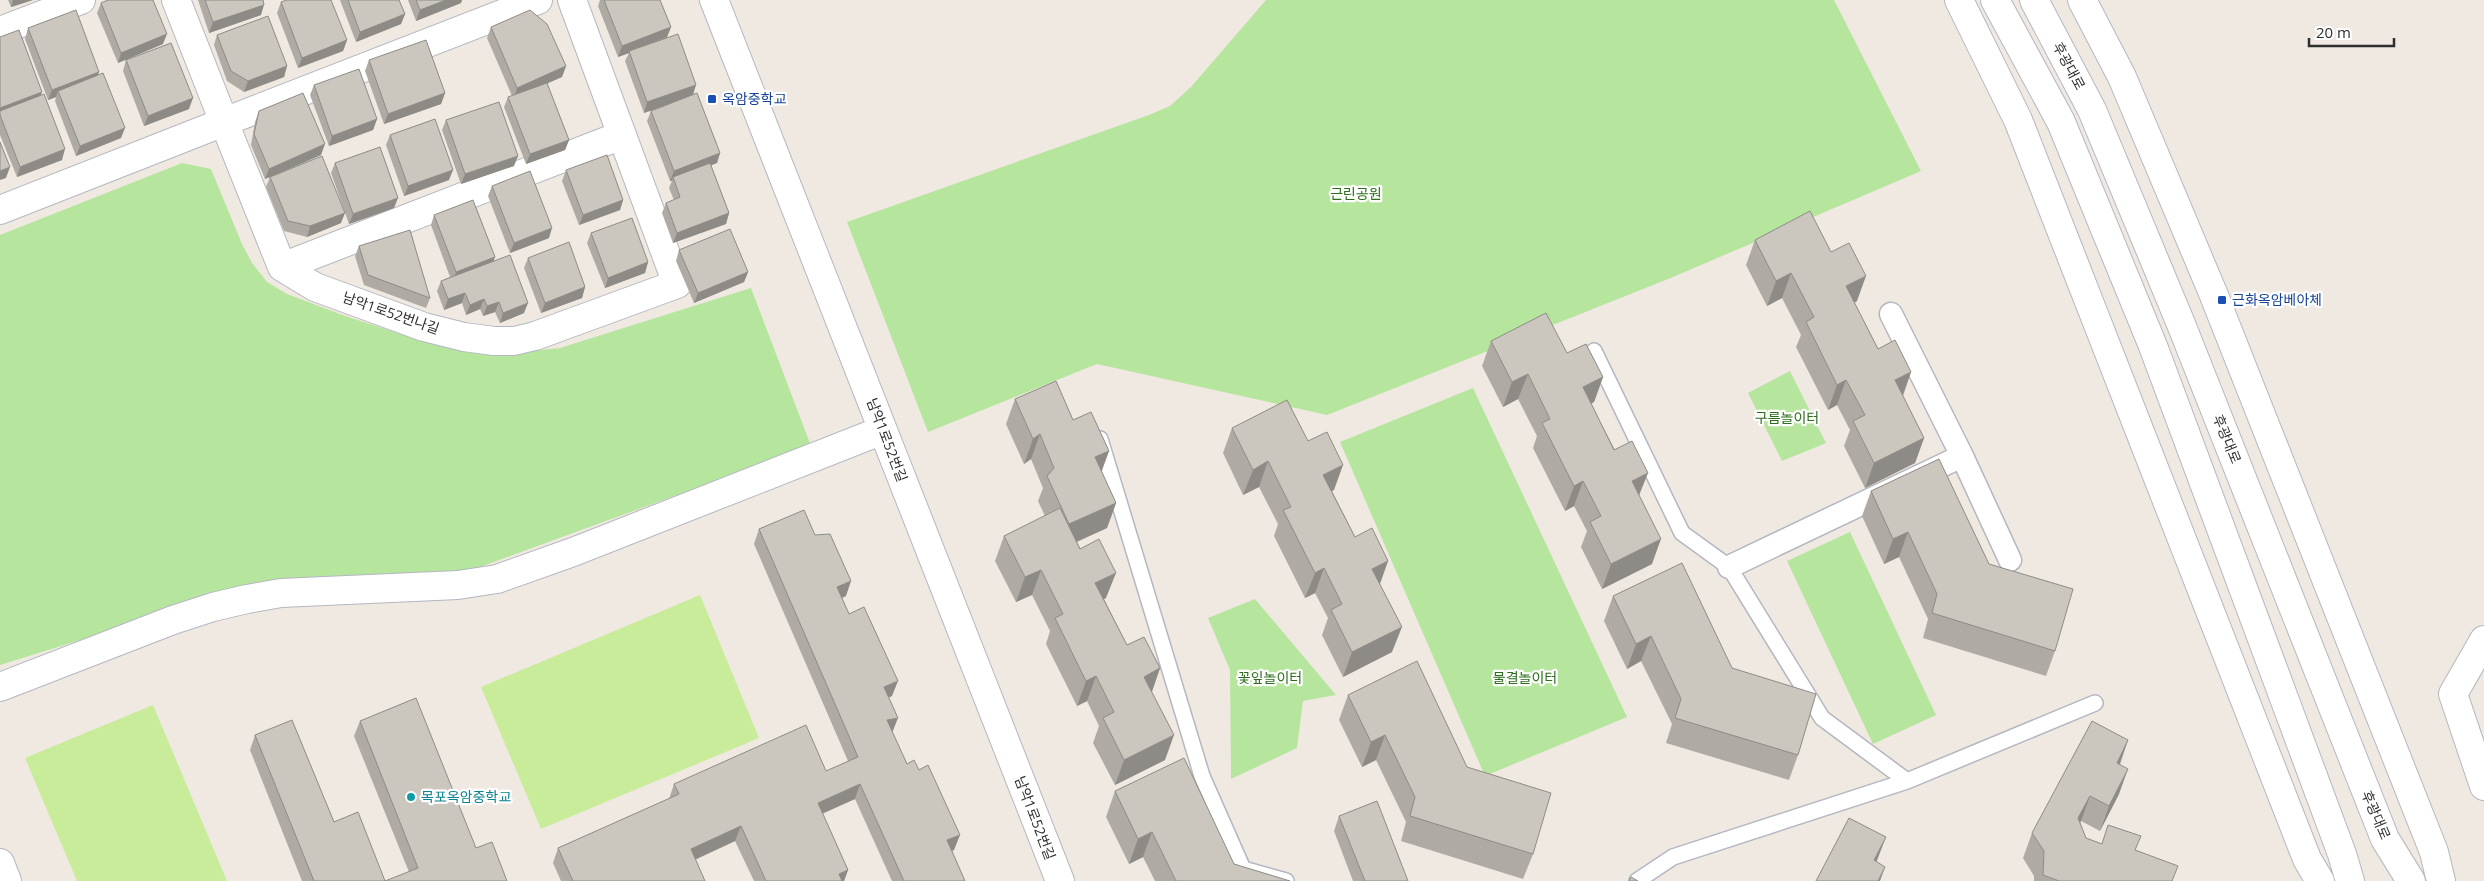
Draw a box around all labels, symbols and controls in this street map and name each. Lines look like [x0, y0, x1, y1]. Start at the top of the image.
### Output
scale bar [2309, 15, 2394, 47]
text: 20 m [2316, 22, 2351, 42]
street label: 후광대로 [2049, 39, 2090, 93]
place label: 옥암중학교 [722, 89, 787, 108]
marker: 옥암중학교 [706, 93, 718, 105]
park label: 근린공원 [1330, 184, 1382, 203]
street label: 남악1로52번나길 [340, 287, 442, 338]
place label: 근화옥암베아체 [2232, 290, 2322, 309]
marker: 근화옥암베아체 [2216, 294, 2228, 306]
street label: 남악1로52번길 [863, 395, 912, 484]
park label: 구름놀이터 [1755, 408, 1819, 427]
street label: 후광대로 [2209, 411, 2246, 466]
park label: 꽃잎놀이터 [1238, 668, 1302, 687]
park label: 물결놀이터 [1493, 668, 1557, 687]
street label: 남악1로52번길 [1011, 773, 1060, 862]
place label: 목포옥암중학교 [421, 787, 511, 806]
street label: 후광대로 [2358, 787, 2395, 842]
marker: 목포옥암중학교 [405, 791, 417, 803]

